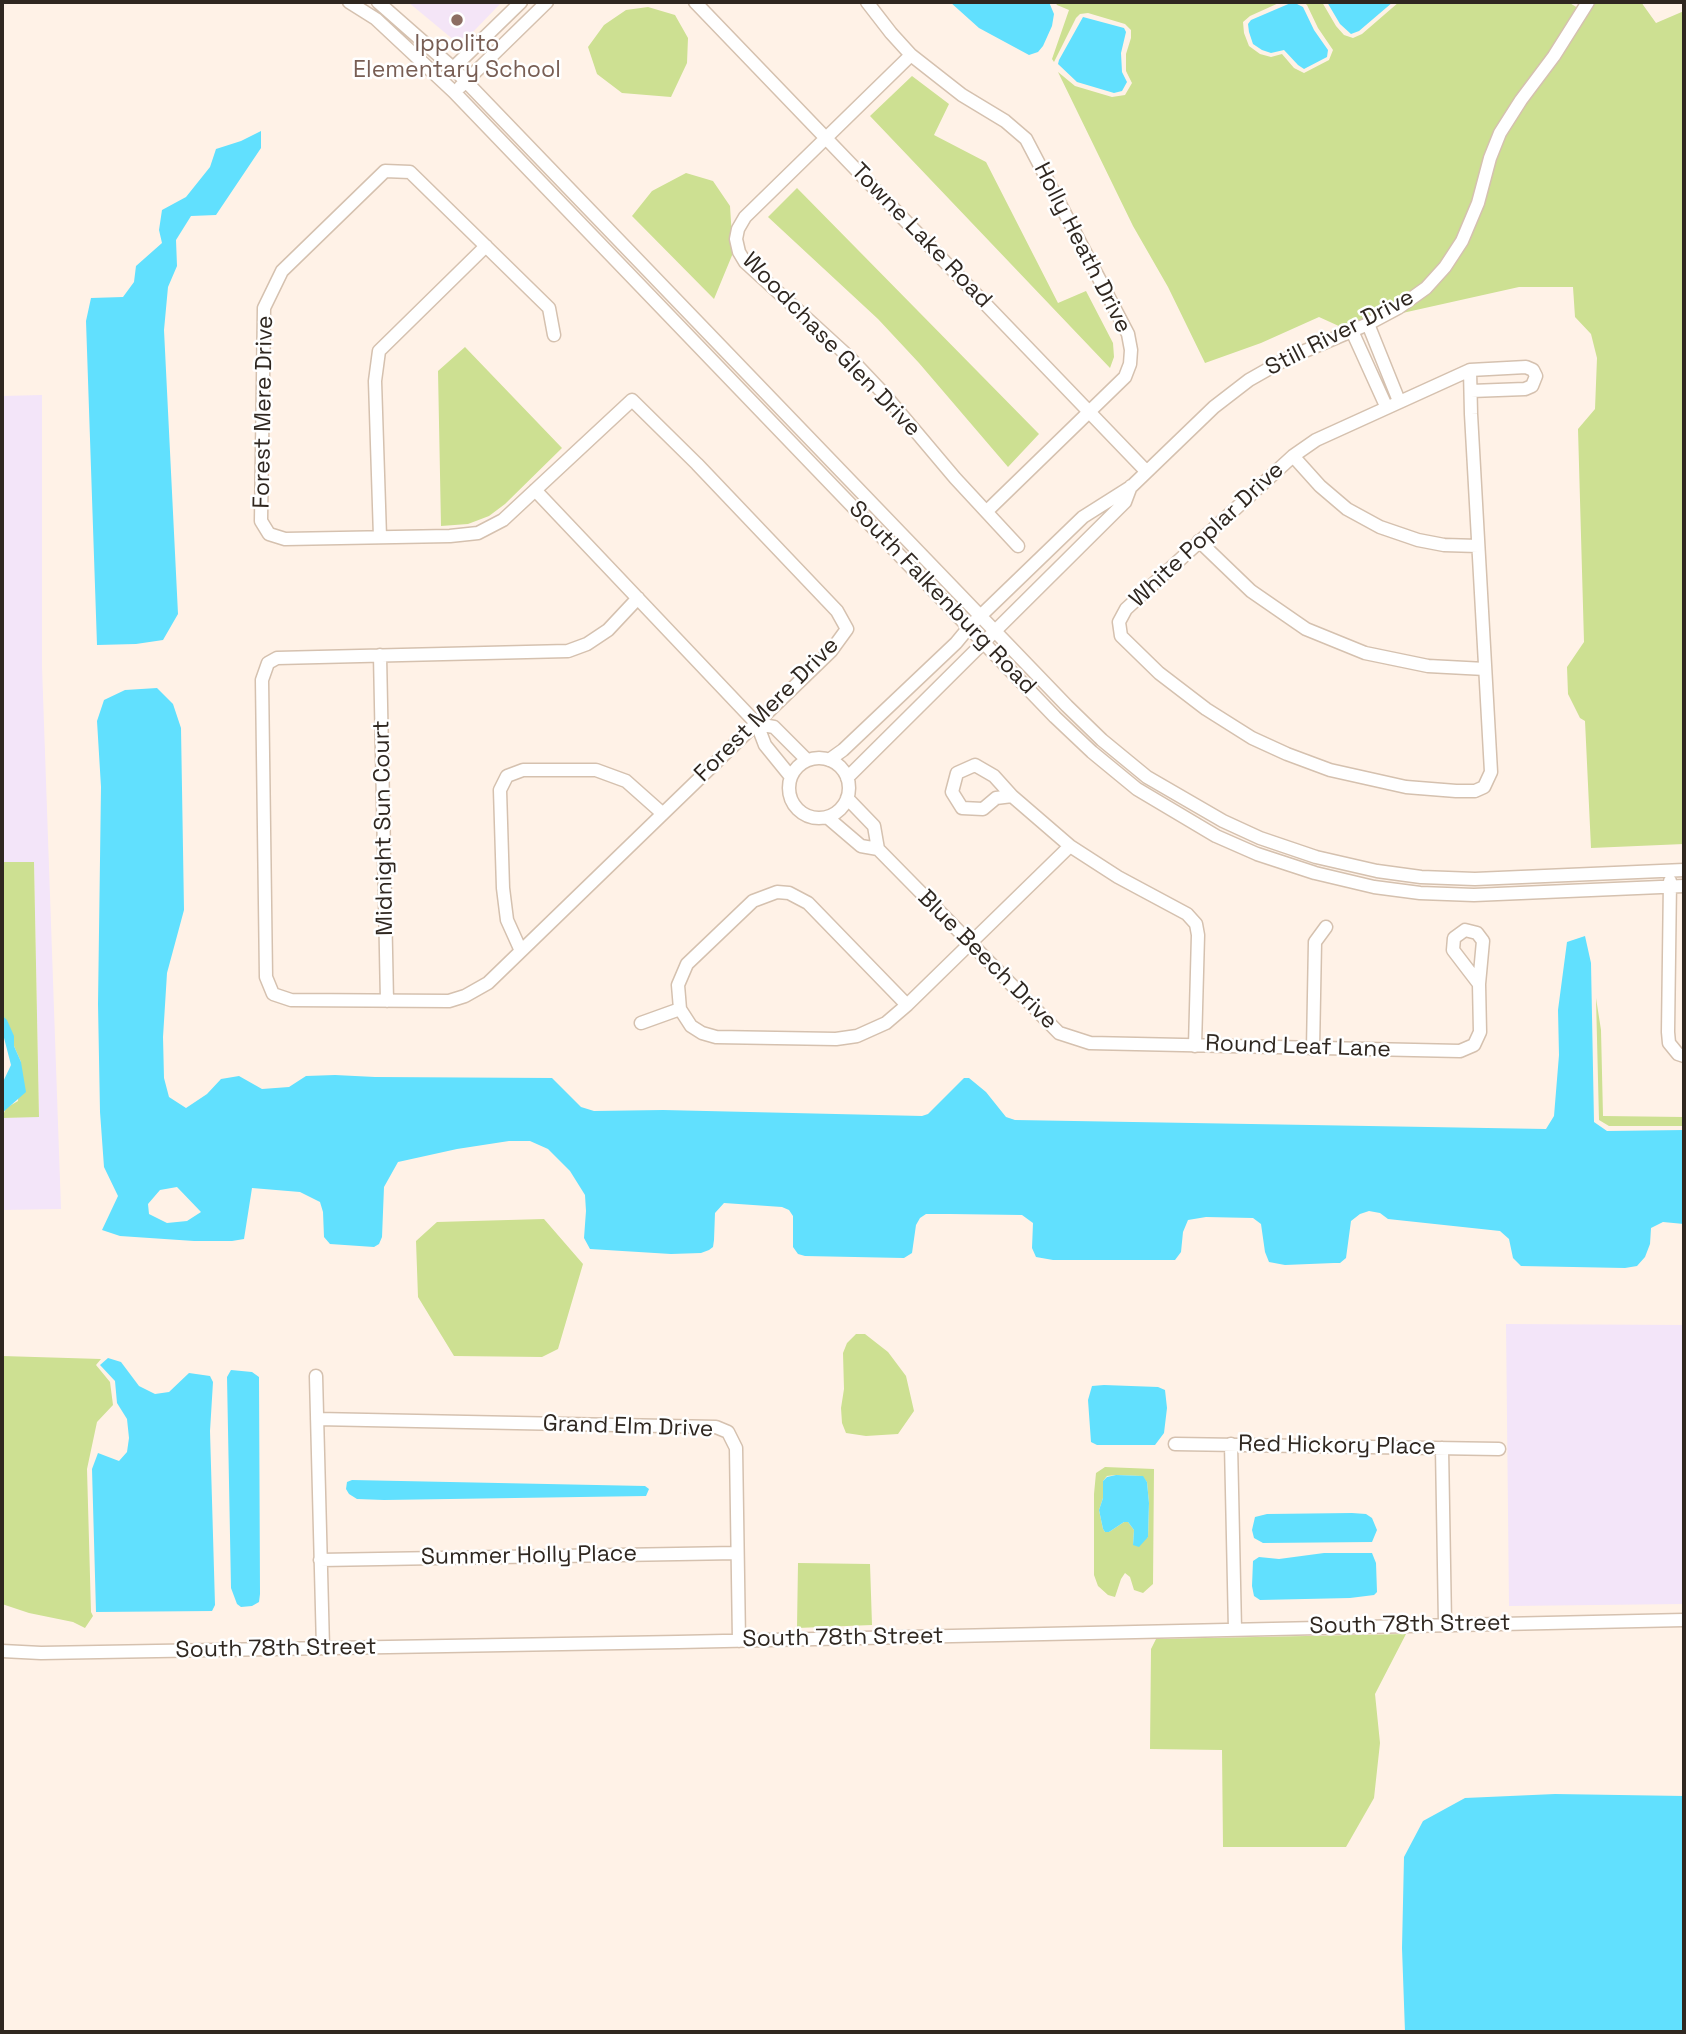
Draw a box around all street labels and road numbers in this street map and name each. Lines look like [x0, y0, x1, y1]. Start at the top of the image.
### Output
street label: Towne Lake Road [845, 158, 997, 314]
street label: Holly Heath Drive [1027, 158, 1137, 338]
street label: Woodchase Glen Drive [736, 247, 926, 443]
street label: Still River Drive [1261, 284, 1419, 382]
street label: Forest Mere Drive [249, 315, 279, 509]
street label: White Poplar Drive [1124, 457, 1290, 613]
street label: South Falkenburg Road [843, 496, 1041, 700]
street label: Forest Mere Drive [689, 632, 845, 788]
street label: Midnight Sun Court [368, 720, 400, 936]
street label: Blue Beech Drive [912, 885, 1062, 1035]
street label: Round Leaf Lane [1205, 1030, 1391, 1064]
street label: Grand Elm Drive [542, 1410, 714, 1444]
street label: Red Hickory Place [1238, 1430, 1436, 1462]
street label: Summer Holly Place [421, 1540, 637, 1572]
street label: South 78th Street [1309, 1609, 1511, 1641]
street label: South 78th Street [742, 1622, 944, 1654]
street label: South 78th Street [175, 1633, 377, 1665]

